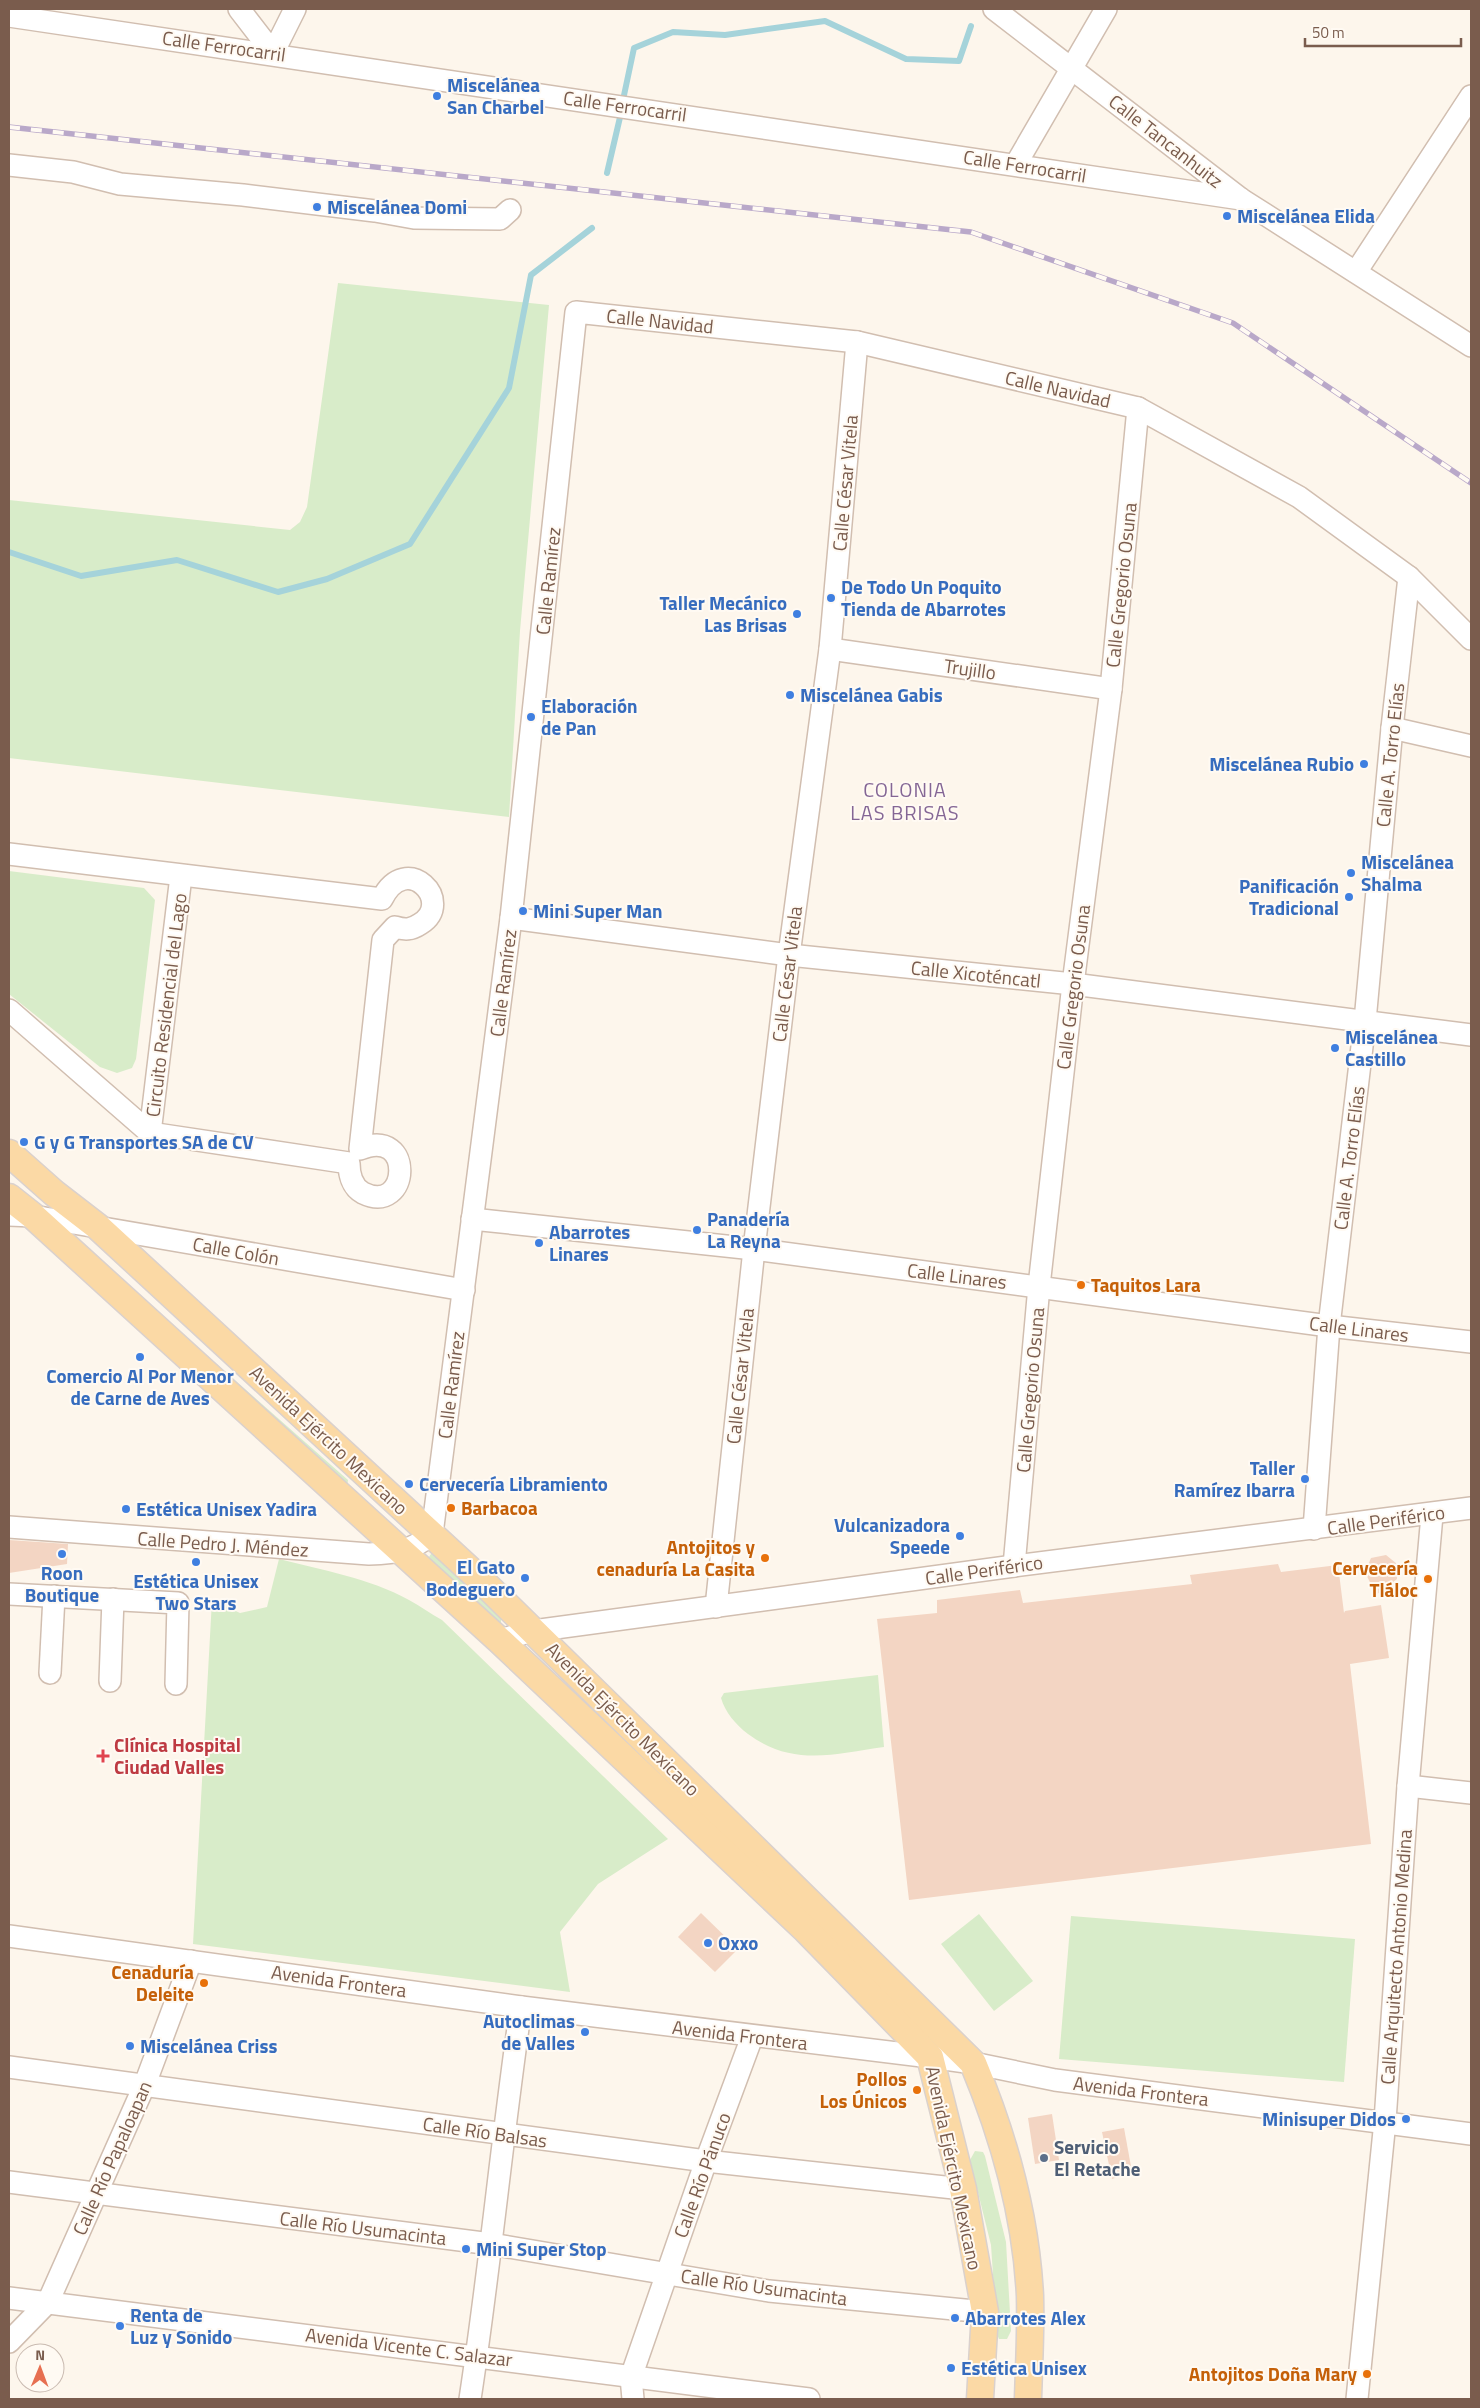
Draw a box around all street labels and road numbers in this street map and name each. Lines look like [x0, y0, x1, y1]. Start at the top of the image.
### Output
street label: Calle Ferrocarril [161, 23, 288, 69]
street label: Calle Ferrocarril [562, 83, 689, 129]
street label: Calle Tancanhuitz [1103, 87, 1230, 195]
street label: Calle Ferrocarril [961, 141, 1089, 190]
street label: Calle Navidad [605, 300, 715, 341]
street label: Calle Navidad [1002, 362, 1114, 415]
street label: Calle César Vitela [824, 413, 865, 552]
street label: Calle Gregorio Osuna [1097, 500, 1144, 669]
street label: Calle Ramírez [527, 526, 568, 636]
street label: Trujillo [942, 651, 998, 686]
street label: Calle A. Torro Elías [1368, 681, 1412, 829]
street label: Circuito Residencial del Lago [137, 891, 194, 1119]
street label: Calle Gregorio Osuna [1048, 902, 1097, 1071]
street label: Calle César Vitela [764, 904, 809, 1044]
street label: Calle Ramírez [482, 927, 523, 1038]
street label: Calle Xicoténcatl [910, 952, 1043, 995]
street label: Calle A. Torro Elías [1325, 1084, 1372, 1232]
street label: Calle Colón [191, 1229, 282, 1272]
street label: Calle Linares [906, 1255, 1009, 1296]
street label: Calle César Vitela [718, 1306, 761, 1445]
street label: Calle Gregorio Osuna [1008, 1306, 1051, 1474]
street label: Calle Linares [1308, 1308, 1411, 1349]
street label: Calle Ramírez [430, 1329, 471, 1440]
street label: Avenida Ejército Mexicano [243, 1358, 415, 1521]
street label: Calle Periférico [1325, 1497, 1447, 1542]
street label: Calle Pedro J. Méndez [136, 1523, 310, 1564]
street label: Calle Periférico [923, 1547, 1045, 1592]
street label: Avenida Ejército Mexicano [540, 1635, 707, 1802]
street label: Calle Arquitecto Antonio Medina [1372, 1828, 1419, 2086]
street label: Avenida Frontera [270, 1957, 409, 2004]
street label: Avenida Frontera [671, 2012, 810, 2057]
street label: Avenida Ejército Mexicano [919, 2063, 990, 2273]
street label: Avenida Frontera [1072, 2068, 1211, 2113]
street label: Calle Río Papaloapan [64, 2076, 159, 2240]
street label: Calle Río Balsas [421, 2108, 549, 2155]
street label: Calle Río Pánuco [665, 2108, 738, 2242]
street label: Calle Río Usumacinta [278, 2203, 449, 2252]
street label: Calle Río Usumacinta [679, 2260, 850, 2313]
street label: Avenida Vicente C. Salazar [304, 2319, 515, 2374]

